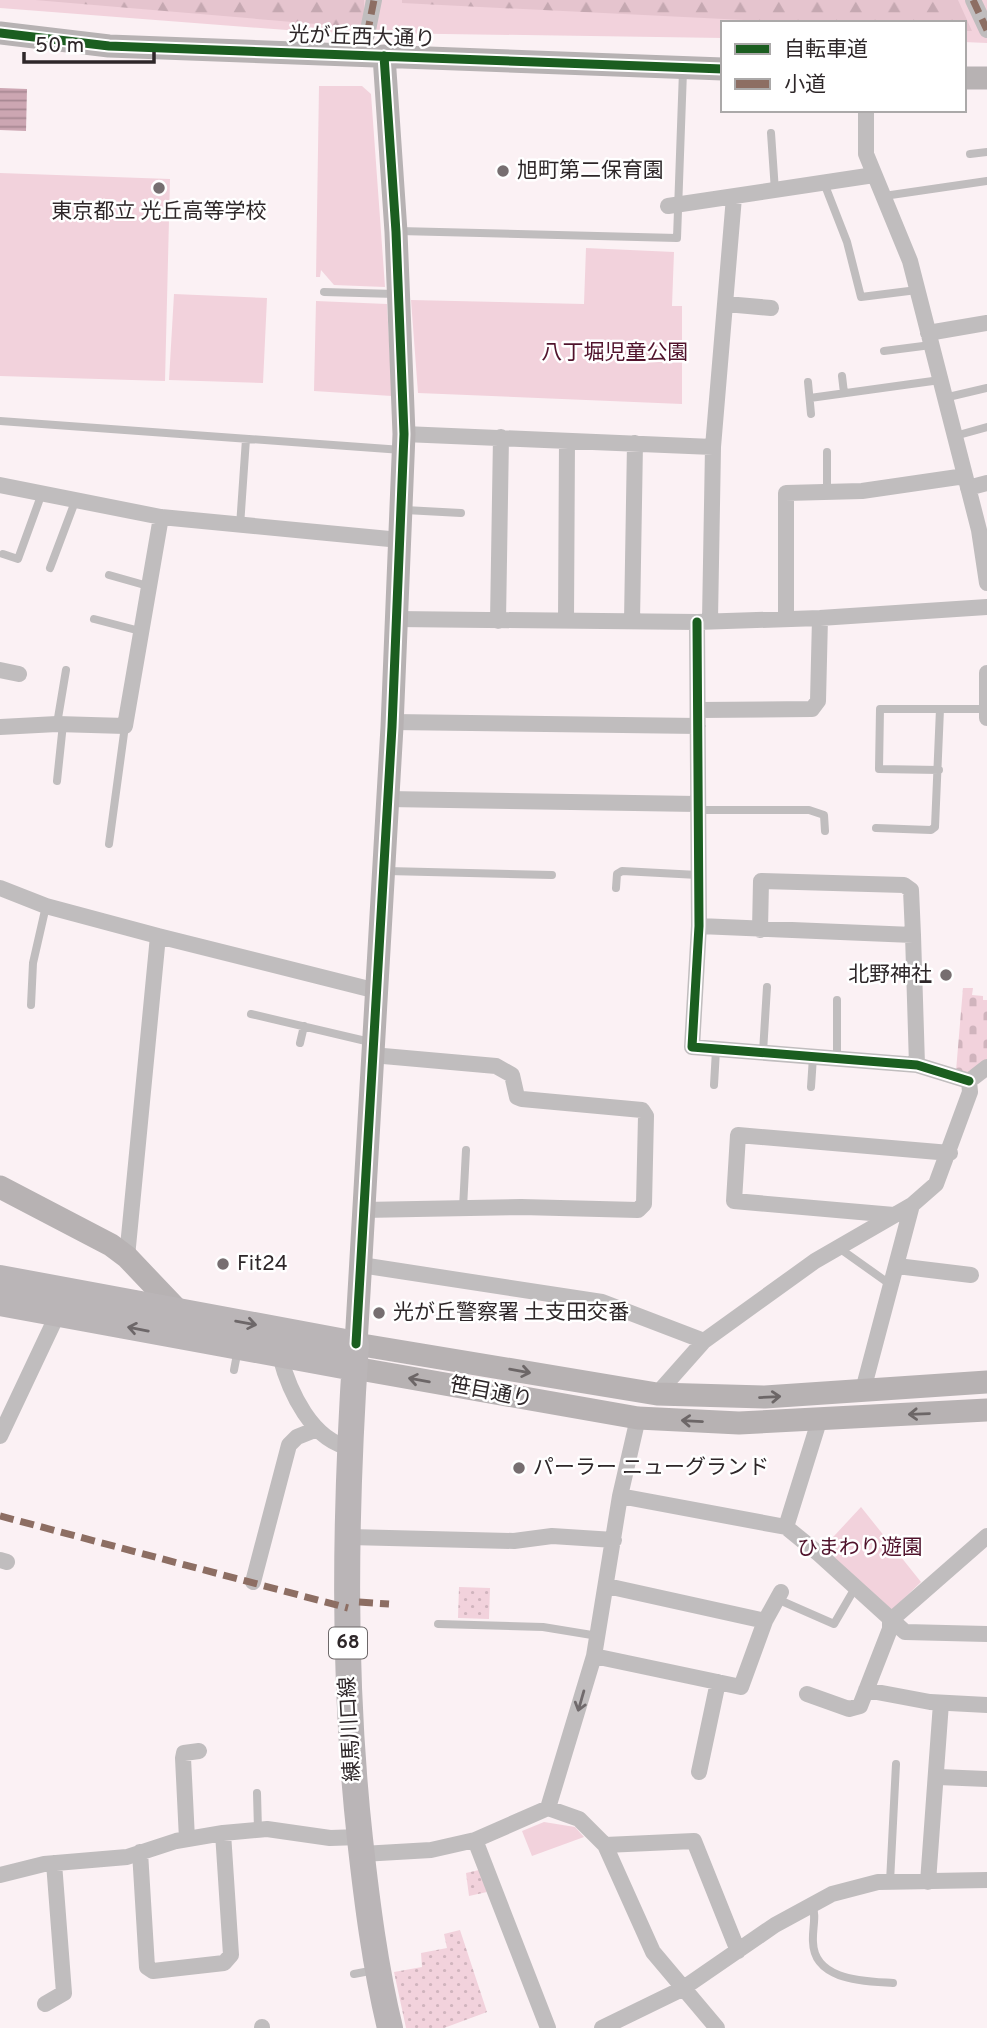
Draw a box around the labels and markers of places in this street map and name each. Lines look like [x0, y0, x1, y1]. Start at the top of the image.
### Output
place label: 旭町第二保育園 [517, 158, 664, 185]
marker: 旭町第二保育園 [495, 163, 511, 179]
marker: 東京都立 光丘高等学校 [151, 180, 167, 196]
place label: 東京都立 光丘高等学校 [52, 199, 266, 226]
place label: 北野神社 [848, 962, 932, 989]
marker: 北野神社 [938, 967, 954, 983]
place label: Fit24 [237, 1251, 288, 1278]
marker: Fit24 [215, 1256, 231, 1272]
place label: 光が丘警察署 土支田交番 [393, 1300, 629, 1327]
marker: 光が丘警察署 土支田交番 [371, 1305, 387, 1321]
place label: パーラー ニューグランド [533, 1455, 769, 1482]
marker: パーラー ニューグランド [511, 1460, 527, 1476]

